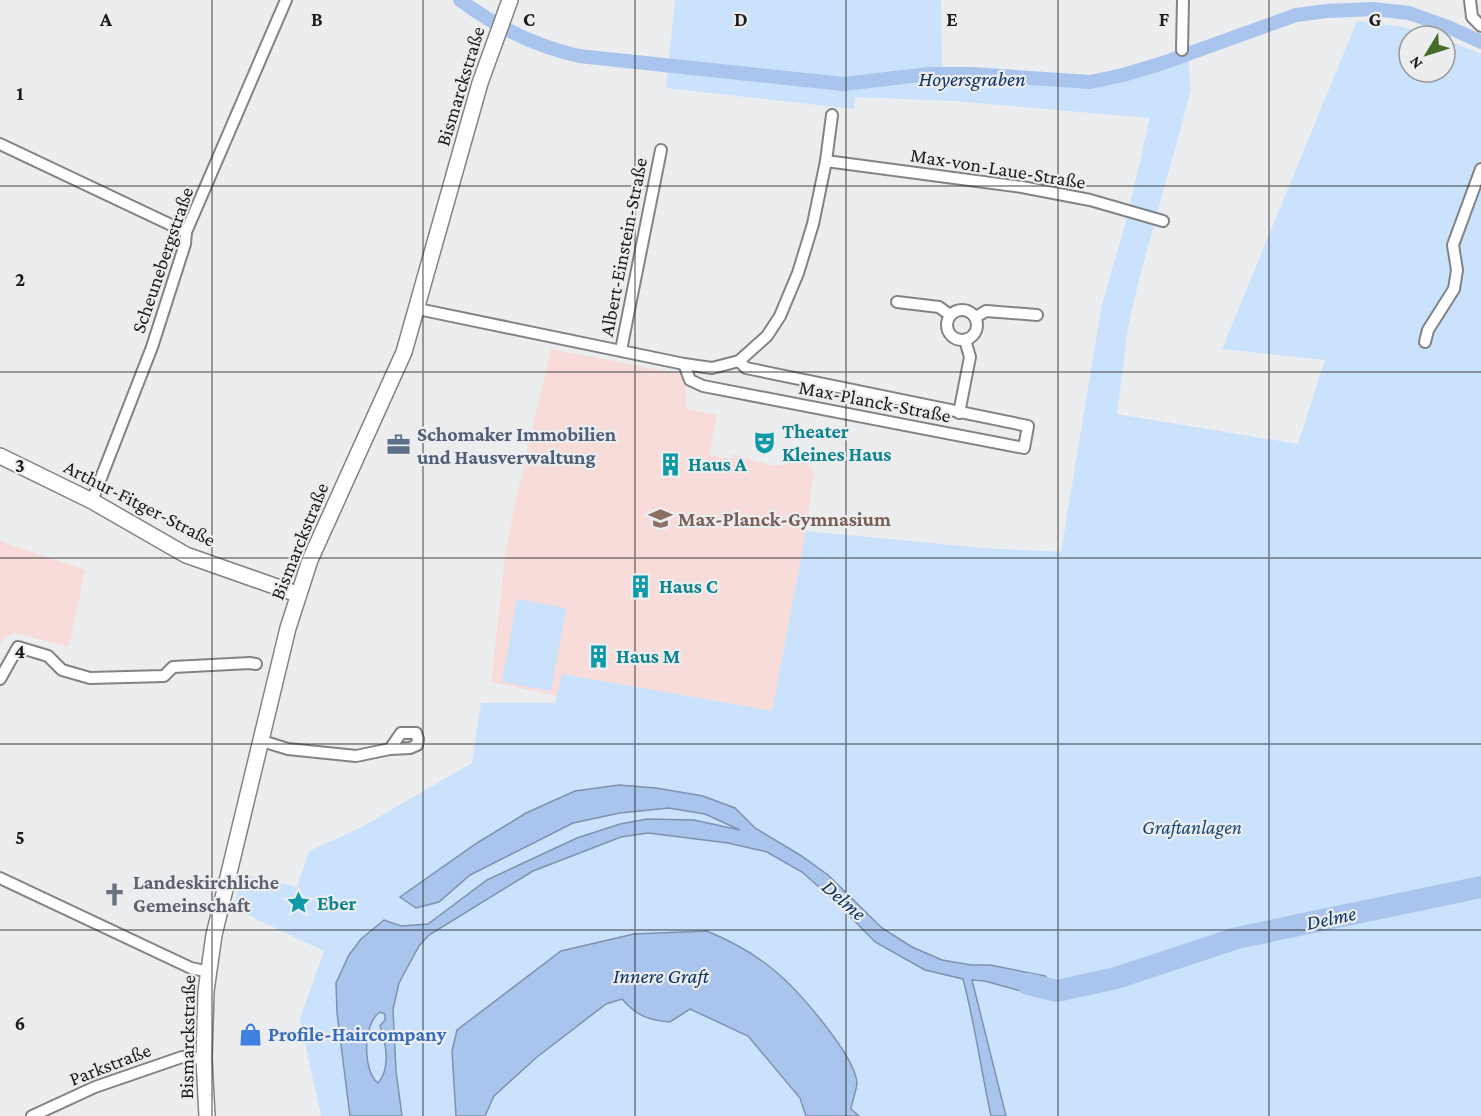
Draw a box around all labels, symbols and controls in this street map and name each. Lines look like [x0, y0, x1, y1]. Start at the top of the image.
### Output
text: A [99, 8, 113, 30]
text: B [311, 8, 323, 30]
text: C [523, 8, 535, 30]
text: D [734, 8, 748, 30]
text: E [946, 8, 958, 30]
text: F [1159, 8, 1170, 30]
text: G [1369, 8, 1382, 30]
street label: Bismarckstraße [431, 23, 489, 149]
north arrow [1397, 24, 1457, 84]
text: N [1405, 53, 1426, 72]
water label: Hoyersgraben [918, 67, 1026, 91]
text: 1 [16, 82, 24, 104]
street label: Max-von-Laue-Straße [909, 143, 1087, 193]
street label: Albert-Einstein-Straße [595, 156, 651, 338]
street label: Scheunebergstraße [127, 184, 198, 336]
text: 2 [15, 268, 25, 290]
street label: Max-Planck-Straße [797, 375, 953, 427]
place label: Theater Kleines Haus [782, 420, 891, 465]
place label: Schomaker Immobilien und Hausverwaltung [417, 423, 617, 468]
theatre icon: Theater Kleines Haus [751, 430, 777, 456]
office icon: Schomaker Immobilien und Hausverwaltung [386, 432, 412, 458]
building icon: Haus A [657, 451, 683, 477]
place label: Haus A [688, 453, 748, 475]
text: 3 [15, 454, 25, 476]
street label: Arthur-Fitger-Straße [60, 455, 220, 552]
street label: Bismarckstraße [266, 479, 333, 603]
school or university icon: Max-Planck-Gymnasium [647, 506, 673, 532]
place label: Max-Planck-Gymnasium [678, 508, 891, 530]
building icon: Haus C [628, 573, 654, 599]
place label: Haus C [659, 575, 718, 597]
text: 4 [15, 640, 26, 662]
building icon: Haus M [585, 643, 611, 669]
place label: Haus M [616, 645, 680, 667]
park label: Graftanlagen [1142, 816, 1242, 839]
text: 5 [15, 826, 25, 848]
place label: Landeskirchliche Gemeinschaft [133, 871, 279, 916]
water label: Delme [817, 874, 871, 926]
church icon: Landeskirchliche Gemeinschaft [102, 881, 128, 907]
place icon: Eber [286, 890, 312, 916]
place label: Eber [317, 892, 356, 914]
water label: Delme [1304, 901, 1358, 935]
water label: Innere Graft [613, 964, 710, 988]
street label: Bismarckstraße [175, 975, 199, 1099]
text: 6 [15, 1012, 25, 1034]
shop icon: Profile-Haircompany [237, 1021, 263, 1047]
place label: Profile-Haircompany [268, 1023, 447, 1045]
street label: Parkstraße [66, 1038, 154, 1090]

